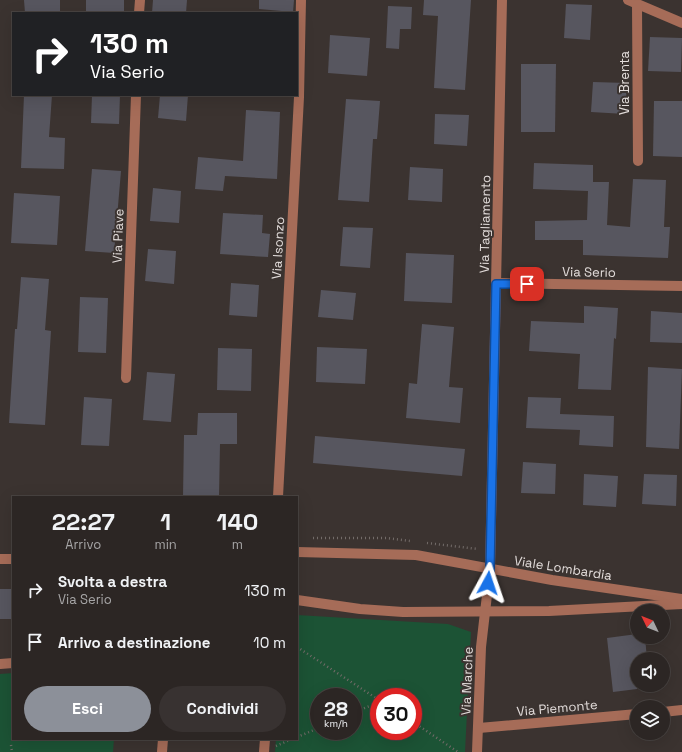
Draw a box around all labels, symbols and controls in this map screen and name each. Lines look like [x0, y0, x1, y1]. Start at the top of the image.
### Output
text: 130 m [90, 25, 169, 61]
icon: right [24, 28, 76, 80]
street label: Via Brenta [616, 50, 633, 115]
text: Via Serio [90, 60, 165, 83]
street label: Via Tagliamento [476, 175, 494, 273]
street label: Via Piave [109, 208, 127, 264]
street label: Via Isonzo [268, 216, 288, 280]
street label: Via Serio [562, 263, 616, 281]
pin [510, 267, 544, 301]
icon: arrive [516, 273, 538, 295]
text: 22:27 [52, 506, 115, 537]
text: 1 [160, 506, 171, 537]
text: 140 [217, 506, 258, 537]
text: Arrivo [65, 536, 101, 553]
text: min [154, 536, 177, 553]
text: m [232, 536, 243, 553]
street label: Viale Lombardia [513, 552, 614, 584]
position arrow [467, 562, 509, 604]
text: Svolta a destra [58, 572, 167, 591]
icon: right [24, 579, 46, 601]
text: 130 m [244, 581, 286, 600]
text: Via Serio [58, 591, 112, 608]
north arrow [630, 604, 670, 644]
map controls [630, 604, 670, 740]
icon: arrive [24, 631, 46, 653]
text: Arrivo a destinazione [58, 633, 210, 652]
text: 10 m [253, 633, 286, 652]
street label: Via Marche [457, 646, 477, 716]
button: sound [630, 652, 670, 692]
button: Esci [24, 686, 151, 732]
button: Condividi [159, 686, 286, 732]
speed limit sign: 30 [370, 688, 422, 740]
text: 28 [324, 696, 348, 722]
street label: Via Piemonte [516, 696, 598, 720]
button: layers [630, 700, 670, 740]
text: km/h [324, 717, 348, 730]

